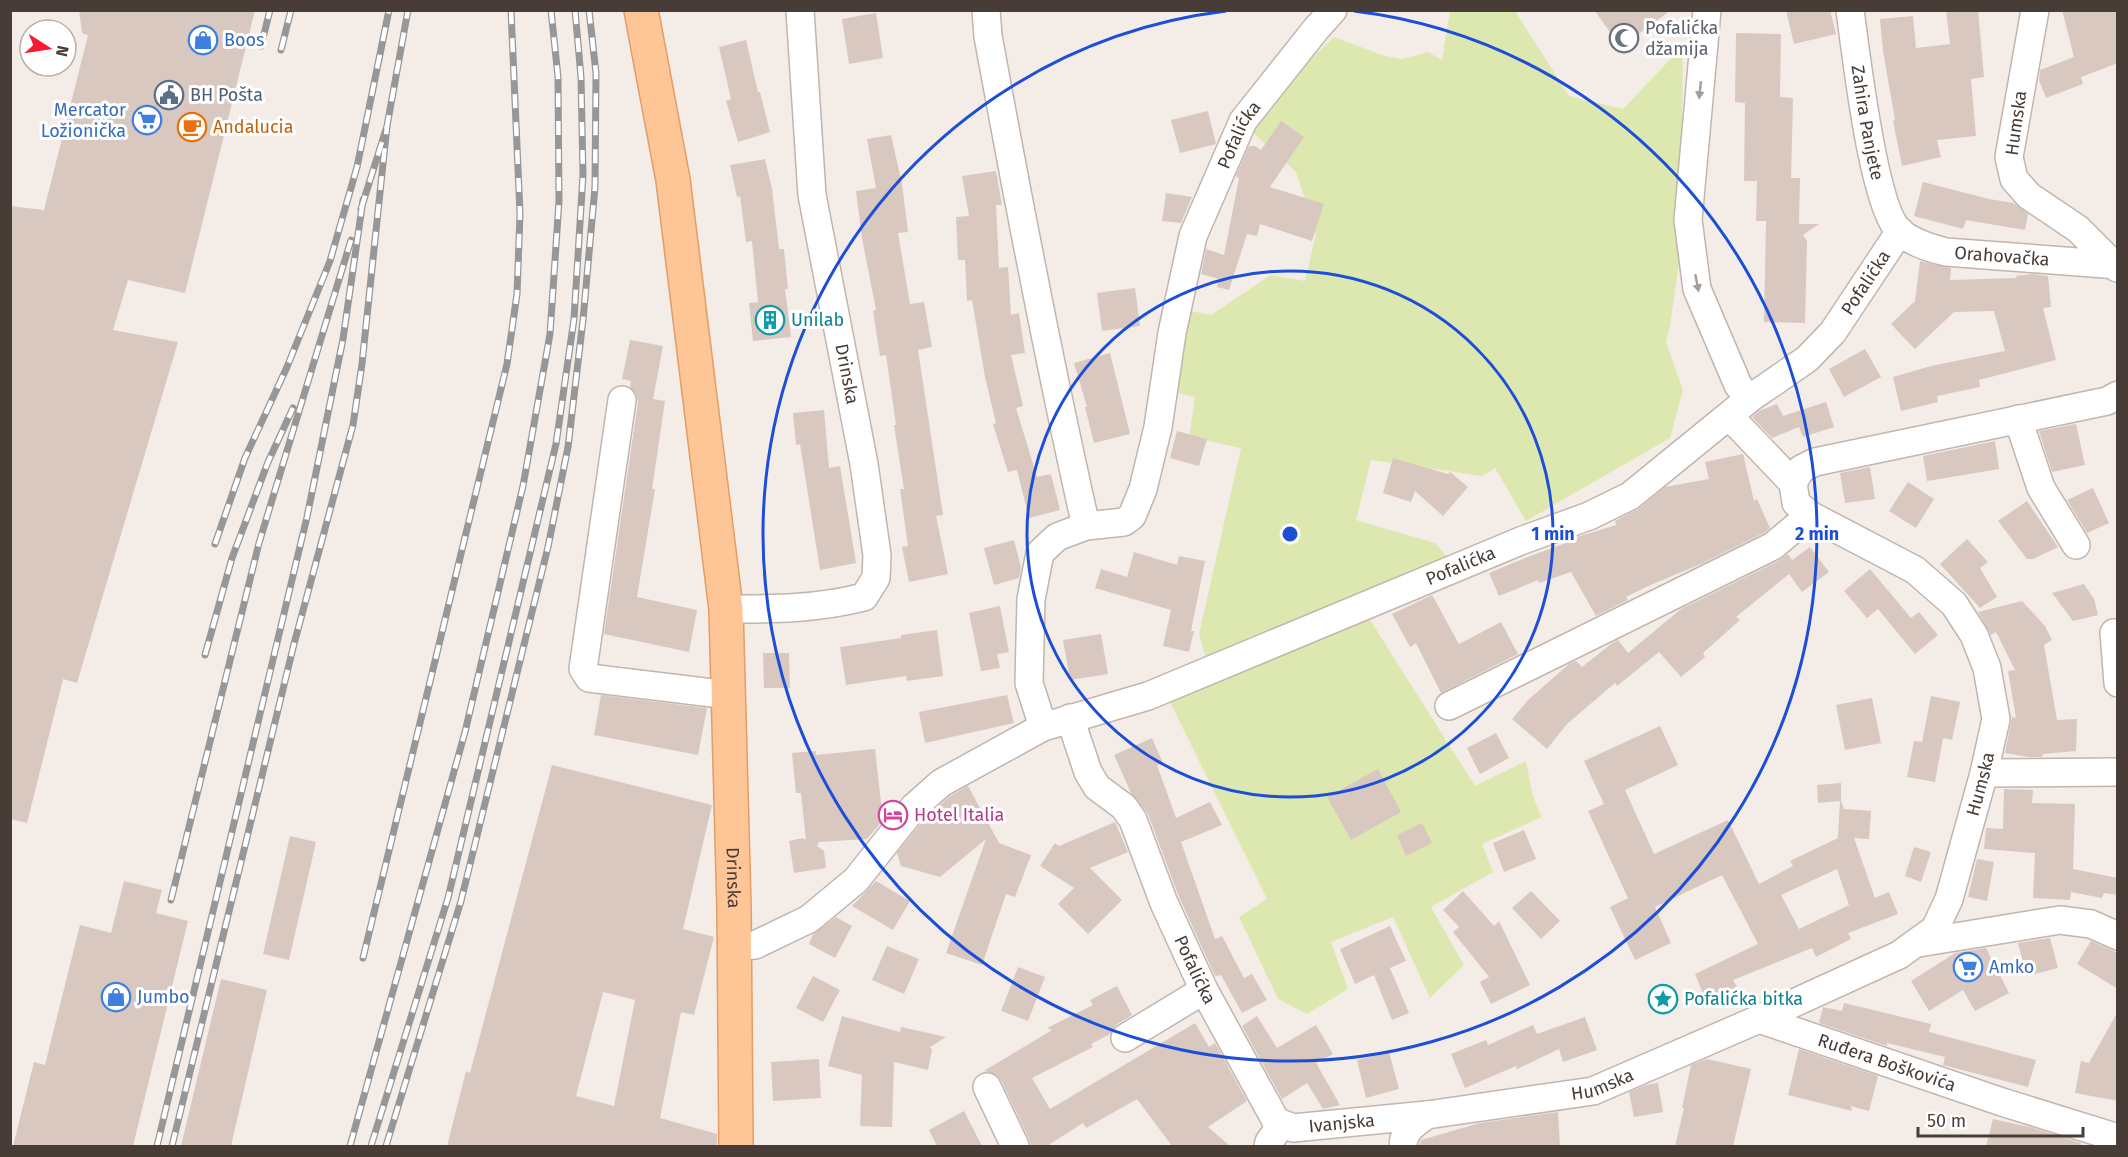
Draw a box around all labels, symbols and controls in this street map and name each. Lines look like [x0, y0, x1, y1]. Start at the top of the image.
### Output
place label: Pofalićka džamija [1645, 17, 1718, 60]
north arrow [18, 18, 78, 78]
mosque icon: Pofalićka džamija [1608, 22, 1640, 54]
shop icon: Boos [187, 24, 219, 56]
place label: Boos [224, 29, 264, 51]
text: N [52, 44, 73, 58]
street label: Zahira Panjete [1846, 64, 1889, 182]
public building icon: BH Pošta [153, 79, 185, 111]
one-way arrow [1695, 80, 1705, 99]
place label: BH Pošta [190, 84, 263, 106]
street label: Humska [2001, 89, 2031, 157]
street label: Pofalićka [1213, 97, 1266, 172]
place label: Mercator Ložionička [41, 99, 126, 142]
supermarket icon: Mercator Ložionička [131, 104, 163, 136]
cafe icon: Andalucia [176, 111, 208, 143]
place label: Andalucia [213, 116, 293, 138]
street label: Orahovačka [1954, 242, 2050, 271]
street label: Pofalićka [1836, 246, 1895, 319]
one-way arrow [1693, 274, 1702, 293]
building icon: Unilab [754, 304, 786, 336]
place label: Unilab [791, 309, 844, 331]
street label: Drinska [830, 342, 864, 406]
text: 1 min [1531, 523, 1575, 545]
text: 2 min [1795, 523, 1839, 545]
centre of rings [1280, 524, 1300, 544]
street label: Pofalićka [1423, 542, 1499, 590]
street label: Humska [1962, 750, 1999, 819]
hotel icon: Hotel Italia [877, 799, 909, 831]
place label: Hotel Italia [914, 804, 1004, 826]
street label: Drinska [721, 847, 745, 909]
street label: Pofalićka [1169, 932, 1221, 1008]
supermarket icon: Amko [1952, 951, 1984, 983]
place label: Amko [1989, 956, 2034, 978]
shop icon: Jumbo [100, 981, 132, 1013]
place icon: Pofalićka bitka [1647, 983, 1679, 1015]
place label: Jumbo [137, 986, 190, 1008]
place label: Pofalićka bitka [1684, 988, 1803, 1010]
street label: Ruđera Boškovića [1815, 1029, 1959, 1096]
street label: Humska [1570, 1064, 1637, 1105]
scale bar [1918, 1100, 2083, 1138]
street label: Ivanjska [1308, 1109, 1376, 1137]
text: 50 m [1927, 1110, 1966, 1132]

